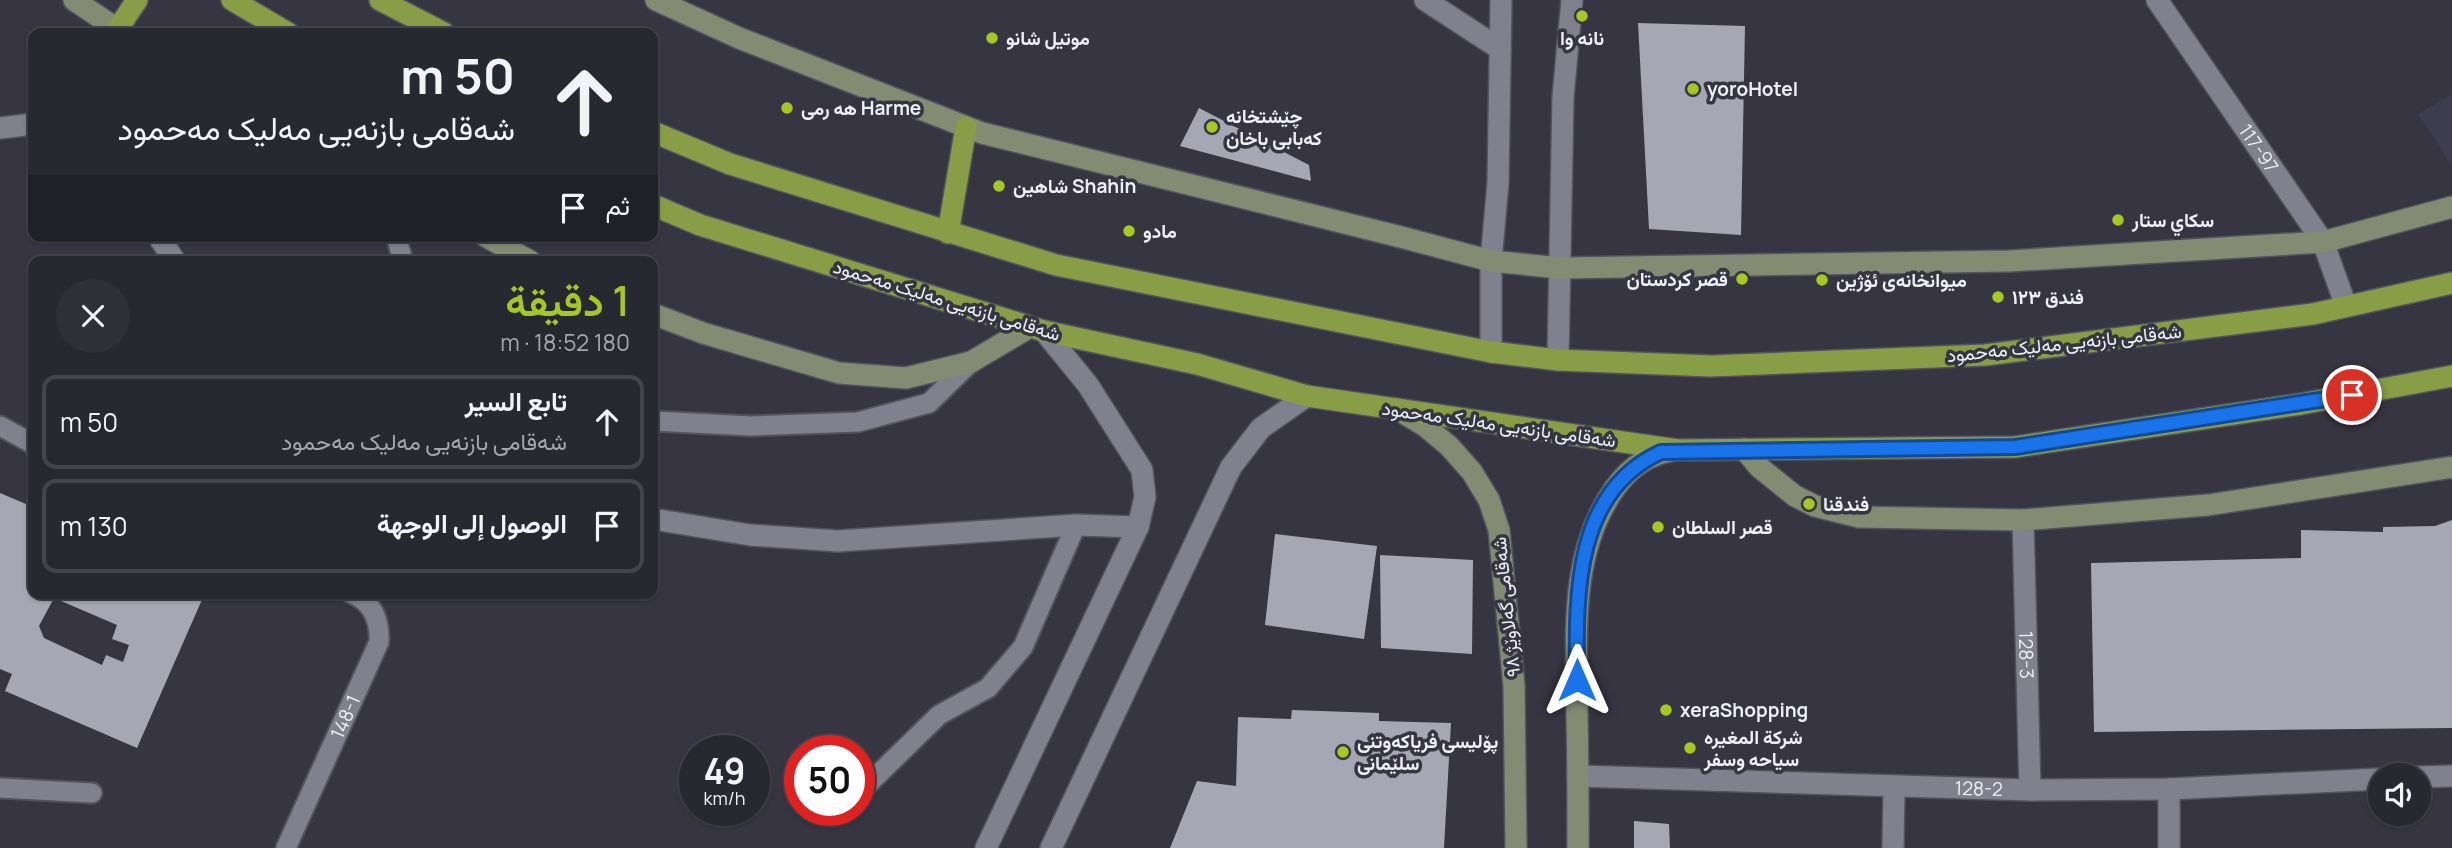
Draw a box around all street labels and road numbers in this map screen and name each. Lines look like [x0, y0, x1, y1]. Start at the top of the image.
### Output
street label: 117-97 [2233, 119, 2285, 178]
street label: شەقامی بازنەیی مەلیک مەحمود [830, 253, 1064, 347]
street label: شەقامی بازنەیی مەلیک مەحمود [1945, 318, 2183, 368]
street label: شەقامی بازنەیی مەلیک مەحمود [1380, 395, 1618, 453]
street label: شەقامی گەلاوێژ ٩٨ [1486, 536, 1526, 678]
street label: 128-3 [2013, 631, 2040, 679]
street label: 148-1 [324, 691, 366, 743]
street label: 128-2 [1954, 775, 2003, 802]

